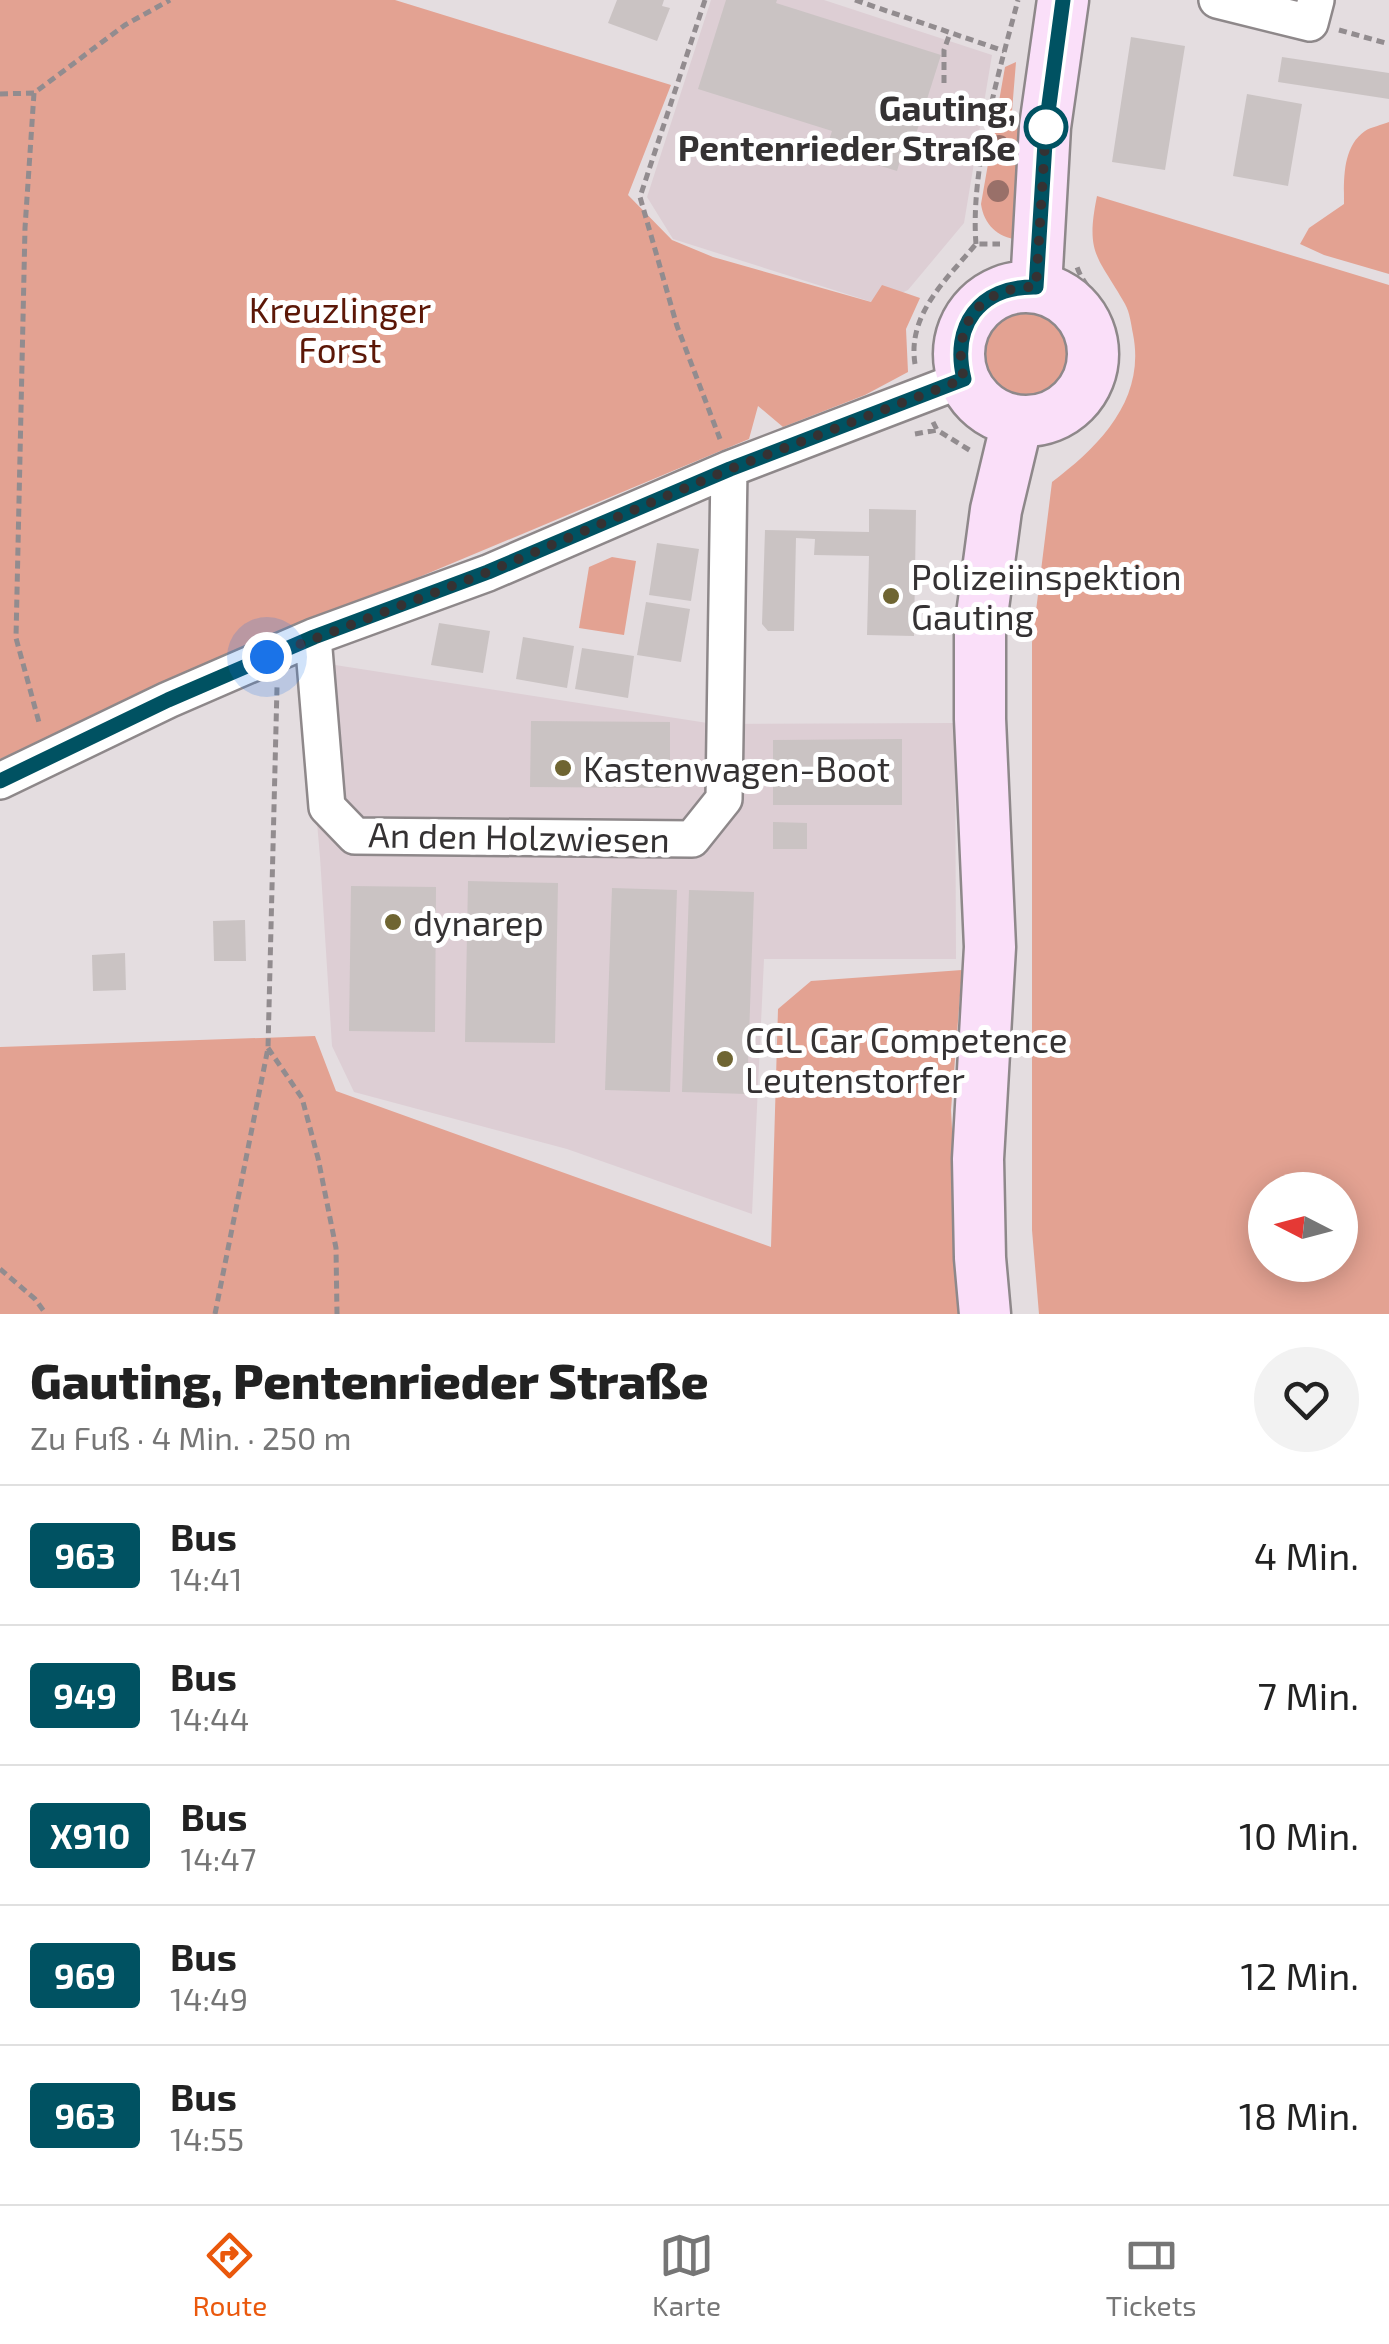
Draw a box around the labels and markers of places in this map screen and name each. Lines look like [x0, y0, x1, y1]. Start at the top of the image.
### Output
place label: Gauting, Pentenrieder Straße [678, 86, 1016, 168]
marker: Gauting, Pentenrieder Straße [1025, 106, 1067, 148]
place label: Polizeiinspektion Gauting [911, 555, 1182, 637]
marker: Polizeiinspektion Gauting [880, 585, 902, 607]
place label: Kastenwagen-Boot [583, 747, 890, 789]
marker: Kastenwagen-Boot [552, 757, 574, 779]
place label: dynarep [413, 901, 544, 943]
marker: dynarep [382, 911, 404, 933]
place label: CCL Car Competence Leutenstorfer [745, 1018, 1067, 1100]
marker: CCL Car Competence Leutenstorfer [714, 1048, 736, 1070]

